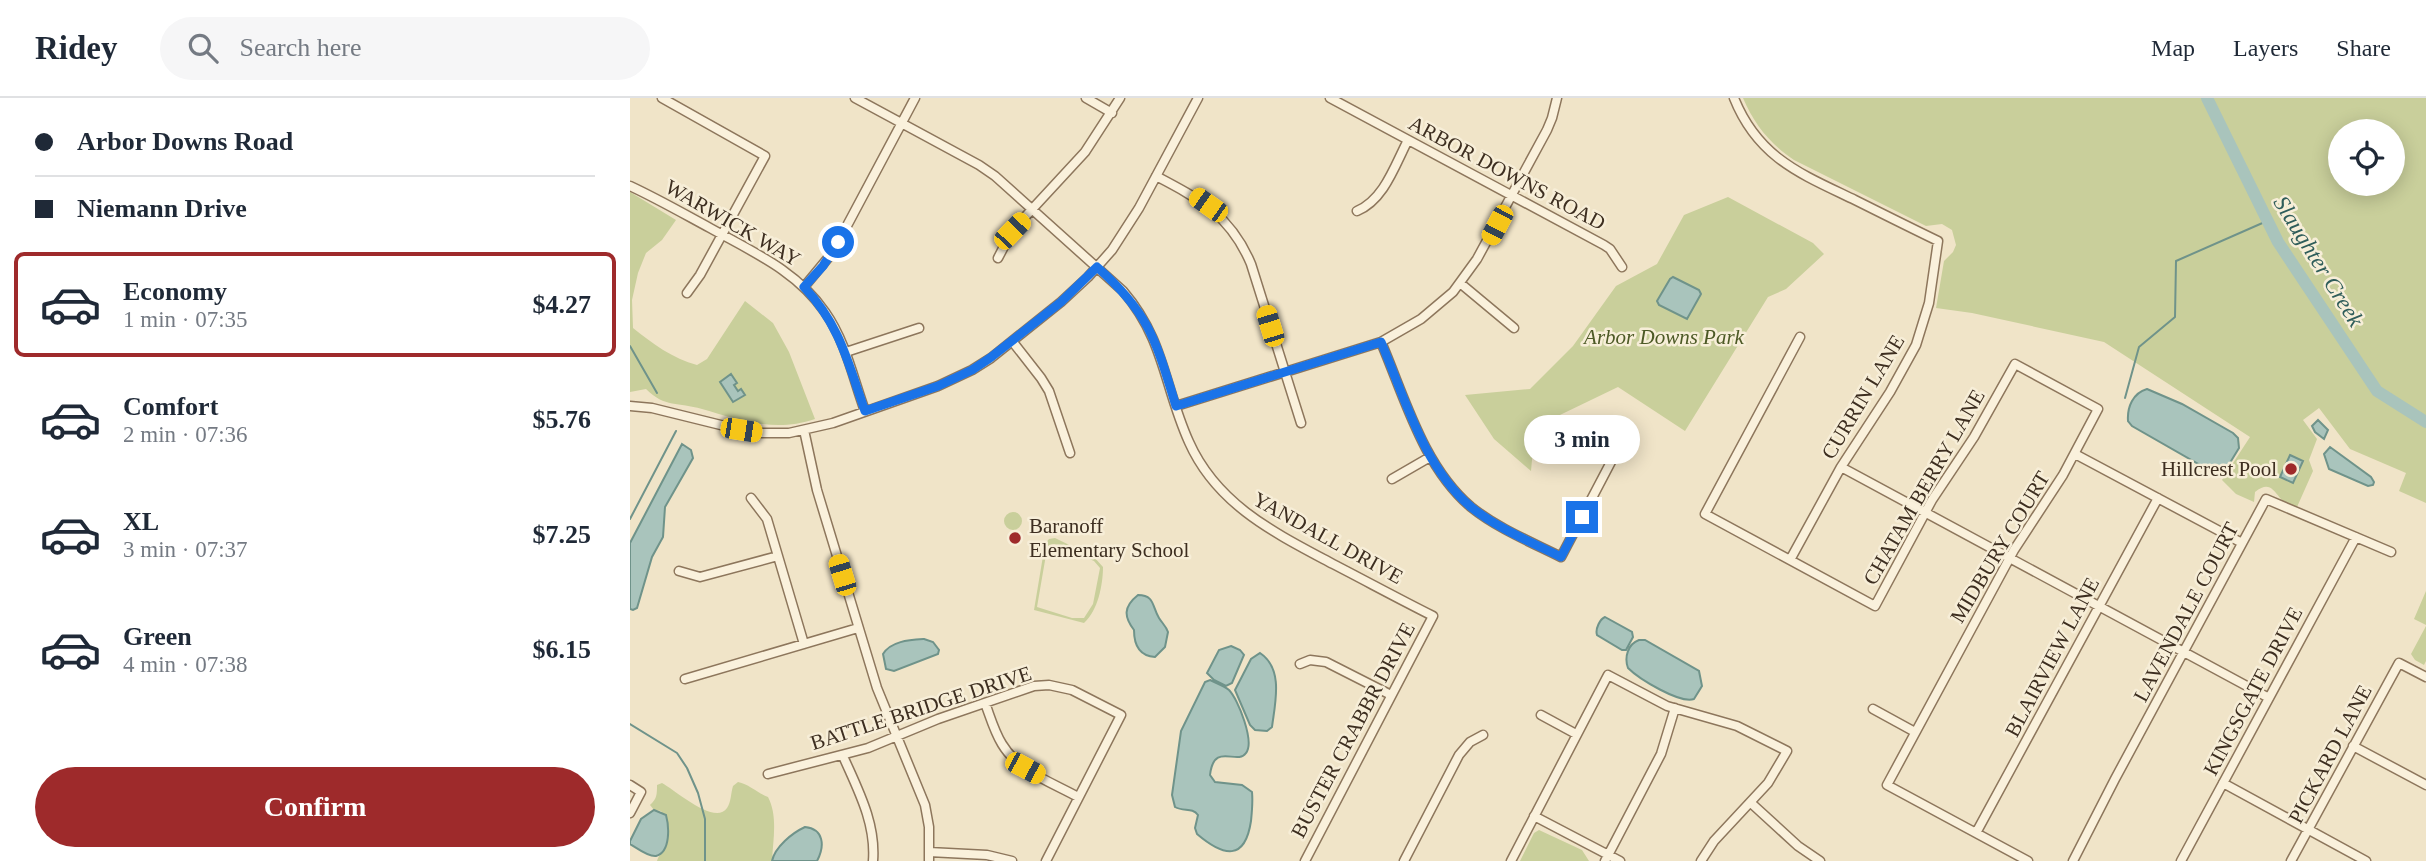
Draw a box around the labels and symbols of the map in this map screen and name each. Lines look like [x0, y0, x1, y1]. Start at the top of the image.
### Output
street label: ARBOR DOWNS ROAD [1405, 111, 1609, 235]
street label: WARWICK WAY [661, 175, 805, 271]
car [1185, 184, 1232, 226]
water label: Slaughter Creek [2268, 191, 2369, 332]
car [1478, 202, 1517, 248]
car [990, 209, 1035, 253]
route start [822, 226, 854, 258]
car [1254, 303, 1287, 349]
park label: Arbor Downs Park [1582, 325, 1745, 349]
street label: CURRIN LANE [1817, 331, 1909, 463]
street label: CHATAM BERRY LANE [1858, 385, 1990, 589]
car [719, 416, 764, 444]
callout: 3 min [1524, 416, 1640, 464]
place label: Hillcrest Pool [2161, 457, 2277, 481]
marker: Hillcrest Pool [2283, 461, 2299, 477]
street label: MIDBURY COURT [1945, 467, 2055, 627]
street label: YANDALL DRIVE [1249, 487, 1407, 589]
route end [1566, 501, 1598, 533]
place label: Baranoff Elementary School [1029, 514, 1190, 562]
street label: LAVENDALE COURT [2129, 518, 2244, 706]
marker: Baranoff Elementary School [1007, 530, 1023, 546]
car [826, 552, 859, 598]
street label: BLAIRVIEW LANE [2000, 573, 2104, 741]
street label: KINGSGATE DRIVE [2198, 603, 2308, 779]
street label: BUSTER CRABBR DRIVE [1286, 618, 1420, 842]
street label: BATTLE BRIDGE DRIVE [807, 661, 1035, 755]
street label: PICKARD LANE [2283, 681, 2377, 827]
car [1002, 749, 1049, 787]

